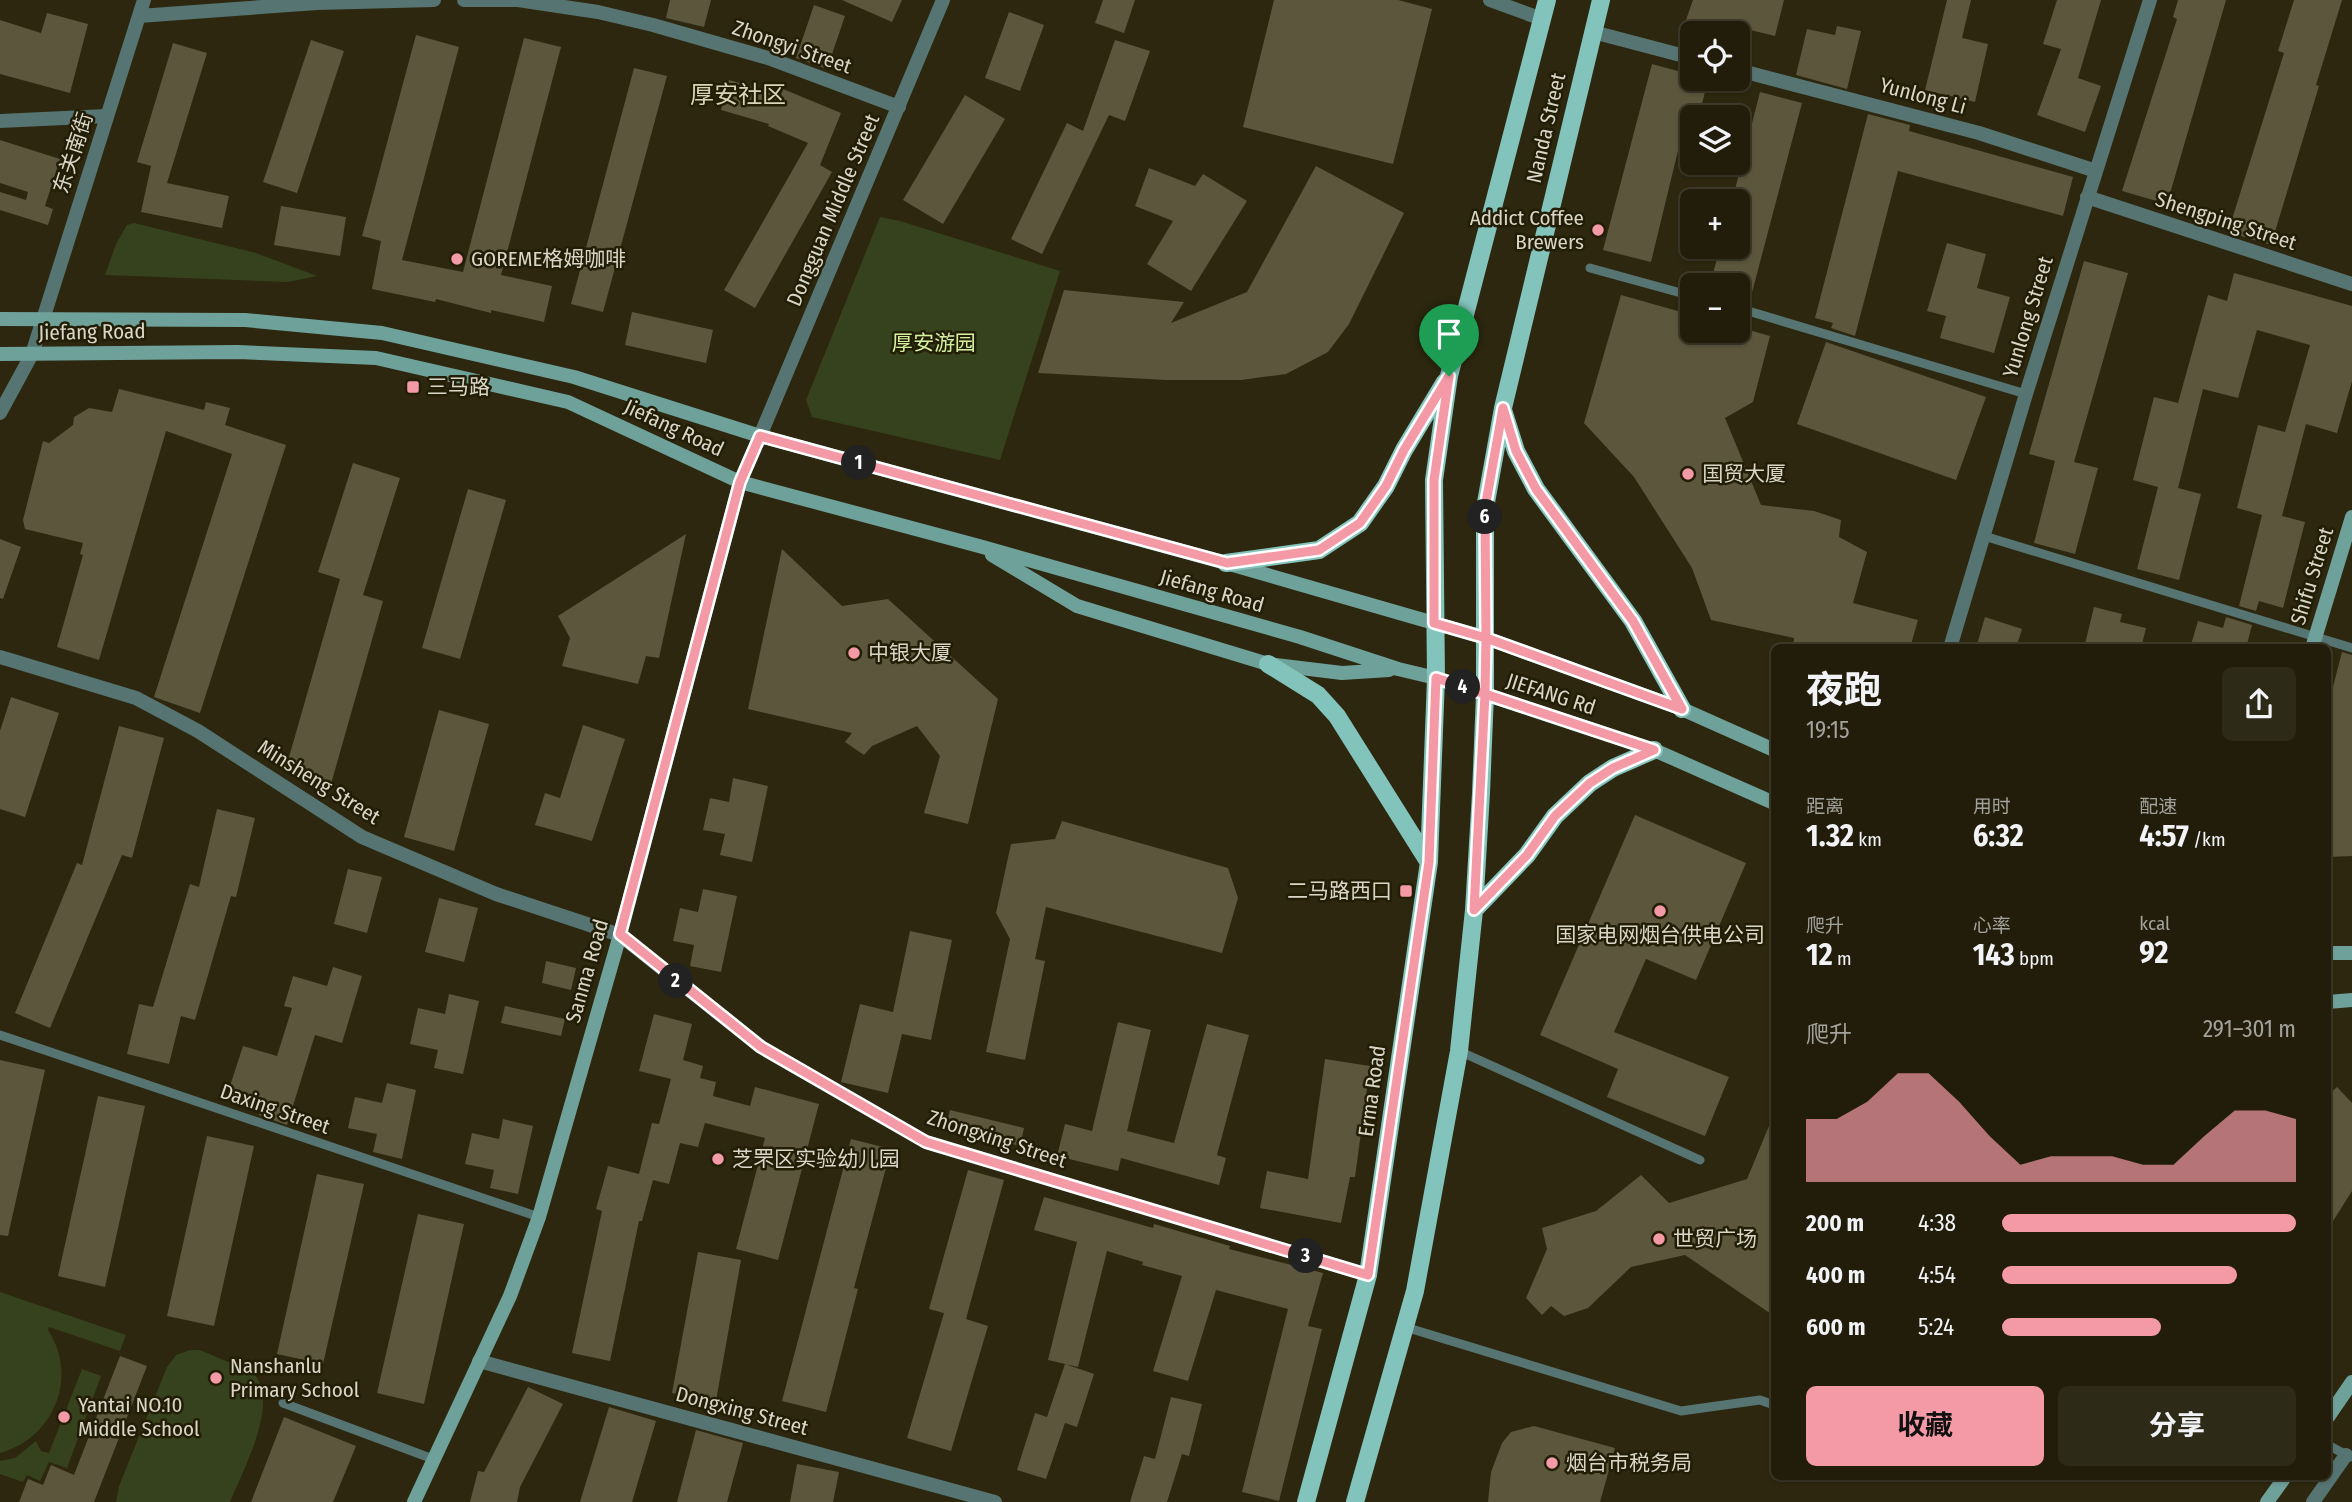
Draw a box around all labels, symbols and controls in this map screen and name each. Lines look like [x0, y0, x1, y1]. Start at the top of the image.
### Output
street label: Zhongyi Street [729, 14, 855, 80]
map controls [1680, 21, 1750, 343]
button: locate [1680, 21, 1750, 91]
street label: Nanda Street [1521, 70, 1571, 186]
street label: Yunlong Li [1877, 72, 1969, 120]
district label: 厚安社区 [690, 81, 786, 109]
button: layers [1680, 105, 1750, 175]
street label: 东关南街 [48, 109, 98, 197]
street label: Dongguan Middle Street [781, 110, 885, 310]
street label: Shengping Street [2152, 186, 2300, 256]
button: + [1680, 189, 1750, 259]
place label: Addict Coffee Brewers [1470, 205, 1584, 255]
marker: Addict Coffee Brewers [1590, 222, 1606, 238]
place label: GOREME格姆咖啡 [471, 246, 626, 272]
marker: GOREME格姆咖啡 [449, 251, 465, 267]
street label: Yunlong Street [1997, 253, 2059, 381]
button: − [1680, 273, 1750, 343]
pin [1419, 304, 1479, 376]
icon: arrive [1430, 315, 1468, 353]
street label: Jiefang Road [38, 318, 146, 346]
park label: 厚安游园 [892, 330, 976, 356]
place label: 三马路 [427, 374, 490, 400]
marker: 三马路 [405, 379, 421, 395]
street label: Jiefang Road [620, 394, 728, 462]
pin: 1 [842, 446, 876, 480]
text: 1 [854, 451, 863, 474]
place label: 国贸大厦 [1702, 461, 1786, 487]
marker: 国贸大厦 [1680, 466, 1696, 482]
pin: 6 [1468, 500, 1502, 534]
text: 6 [1480, 505, 1489, 528]
street label: Shifu Street [2285, 524, 2339, 628]
street label: Jiefang Road [1157, 564, 1267, 618]
place label: 中银大厦 [868, 640, 952, 666]
marker: 中银大厦 [846, 645, 862, 661]
street label: JIEFANG Rd [1503, 667, 1599, 721]
text: 夜跑 [1806, 667, 1882, 713]
button: share [2222, 667, 2296, 741]
pin: 4 [1446, 670, 1480, 704]
text: 4 [1458, 675, 1467, 698]
text: 19:15 [1806, 716, 1850, 744]
street label: Minsheng Street [253, 734, 385, 830]
text: 距离 [1806, 795, 1844, 818]
text: 用时 [1973, 795, 2011, 818]
text: 配速 [2139, 795, 2177, 818]
text: 1.32 [1806, 818, 1854, 854]
text: 6:32 [1973, 818, 2024, 854]
text: 4:57 [2139, 818, 2189, 854]
text: km [1854, 828, 1882, 851]
text: /km [2189, 828, 2226, 851]
place label: 二马路西口 [1287, 878, 1392, 904]
marker: 二马路西口 [1398, 883, 1414, 899]
marker: 国家电网烟台供电公司 [1652, 903, 1668, 919]
text: kcal [2139, 912, 2170, 935]
text: 爬升 [1806, 914, 1844, 937]
text: 心率 [1973, 914, 2011, 937]
street label: Sanma Road [560, 916, 614, 1026]
place label: 国家电网烟台供电公司 [1555, 922, 1765, 948]
text: 92 [2139, 935, 2168, 971]
text: 12 [1806, 937, 1833, 973]
text: 143 [1973, 937, 2015, 973]
text: m [1833, 947, 1852, 970]
text: bpm [2015, 947, 2054, 970]
pin: 2 [658, 964, 694, 998]
text: 2 [671, 969, 680, 992]
text: 291–301 m [2203, 1015, 2296, 1043]
text: 爬升 [1806, 1020, 1852, 1048]
street label: Erma Road [1353, 1044, 1391, 1138]
street label: Daxing Street [217, 1078, 333, 1140]
street label: Zhongxing Street [924, 1104, 1070, 1174]
place label: 芝罘区实验幼儿园 [732, 1146, 900, 1172]
marker: 芝罘区实验幼儿园 [710, 1151, 726, 1167]
text: 200 m [1806, 1209, 1864, 1237]
text: 4:38 [1918, 1209, 1956, 1237]
place label: 世贸广场 [1673, 1226, 1757, 1252]
marker: 世贸广场 [1651, 1231, 1667, 1247]
pin: 3 [1288, 1238, 1324, 1274]
text: 3 [1301, 1244, 1310, 1267]
text: 400 m [1806, 1261, 1865, 1289]
text: 4:54 [1918, 1261, 1956, 1289]
text: 600 m [1806, 1313, 1865, 1341]
text: 5:24 [1918, 1313, 1954, 1341]
place label: Nanshanlu Primary School [230, 1353, 360, 1403]
marker: Nanshanlu Primary School [208, 1370, 224, 1386]
street label: Dongxing Street [673, 1381, 811, 1441]
button: 收藏 [1806, 1386, 2044, 1466]
button: 分享 [2058, 1386, 2296, 1466]
place label: Yantai NO.10 Middle School [78, 1392, 200, 1442]
marker: Yantai NO.10 Middle School [56, 1409, 72, 1425]
place label: 烟台市税务局 [1566, 1450, 1692, 1476]
marker: 烟台市税务局 [1544, 1455, 1560, 1471]

